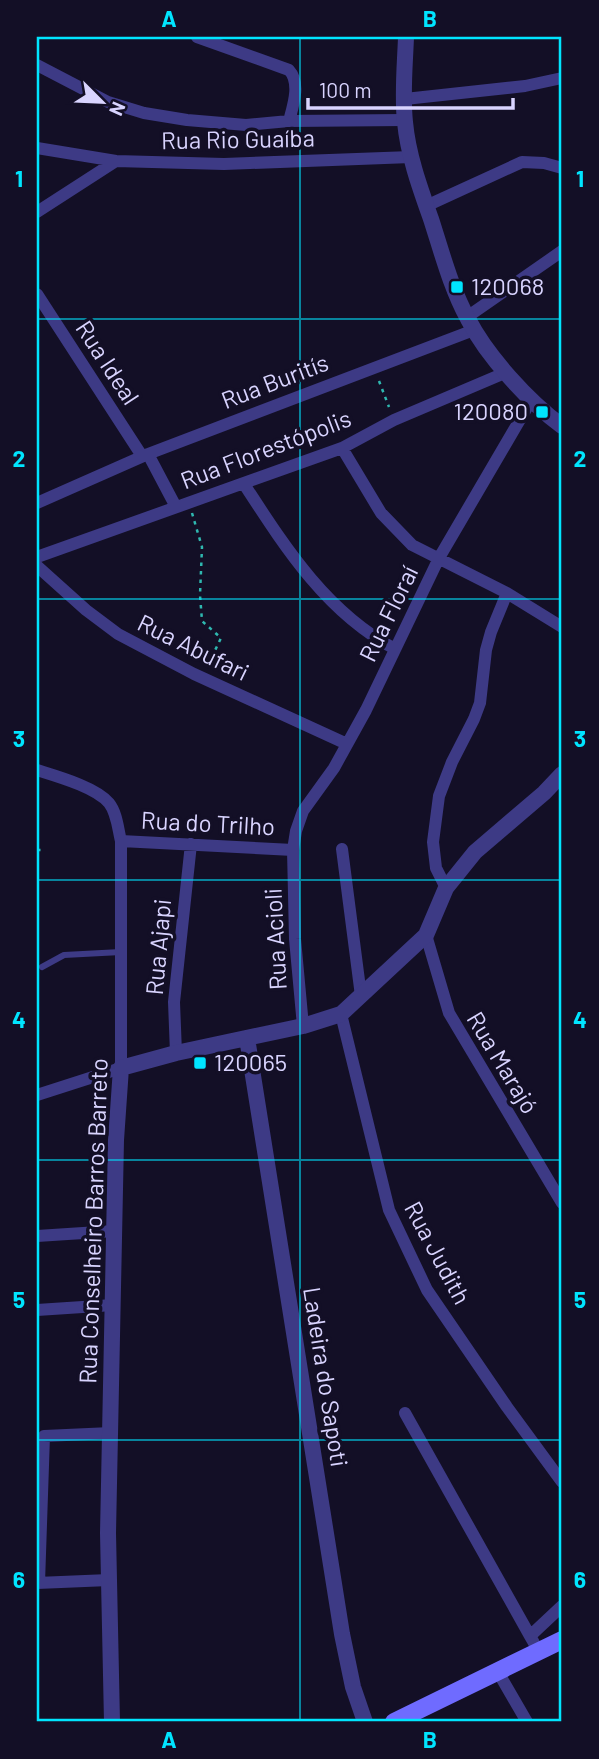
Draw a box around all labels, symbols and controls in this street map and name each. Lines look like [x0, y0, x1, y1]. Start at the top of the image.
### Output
text: A [161, 4, 177, 32]
text: B [423, 4, 437, 32]
north arrow [66, 66, 136, 136]
scale bar [308, 66, 513, 110]
text: 100 m [319, 77, 372, 102]
text: N [105, 99, 131, 120]
street label: Rua Rio Guaíba [161, 123, 315, 154]
text: 1 [15, 164, 23, 192]
text: 1 [576, 164, 584, 192]
place label: 120068 [471, 271, 544, 300]
marker: 120068 [449, 279, 465, 295]
street label: Rua Ideal [70, 315, 146, 410]
street label: Rua Buritís [217, 347, 332, 414]
place label: 120080 [454, 396, 528, 425]
street label: Rua Florestópolis [176, 403, 355, 494]
marker: 120080 [534, 404, 550, 420]
text: 2 [13, 444, 25, 472]
text: 2 [574, 444, 586, 472]
street label: Rua Floraí [352, 561, 423, 666]
street label: Rua Abufari [133, 607, 254, 686]
text: 3 [13, 724, 25, 752]
text: 3 [574, 724, 586, 752]
street label: Rua do Trilho [140, 805, 276, 840]
street label: Rua Acioli [257, 887, 292, 991]
street label: Rua Ajapi [139, 897, 176, 996]
text: 4 [12, 1005, 26, 1033]
text: 4 [573, 1005, 587, 1033]
street label: Rua Marajó [462, 1006, 545, 1118]
place label: 120065 [214, 1047, 287, 1076]
marker: 120065 [192, 1055, 208, 1071]
street label: Rua Conselheiro Barros Barreto [72, 1058, 113, 1384]
street label: Rua Judith [399, 1196, 477, 1309]
text: 5 [13, 1285, 25, 1313]
street label: Ladeira do Sapoti [298, 1285, 355, 1469]
text: 5 [574, 1285, 586, 1313]
text: 6 [13, 1565, 25, 1593]
text: 6 [574, 1565, 586, 1593]
text: A [161, 1725, 177, 1753]
text: B [423, 1725, 437, 1753]

